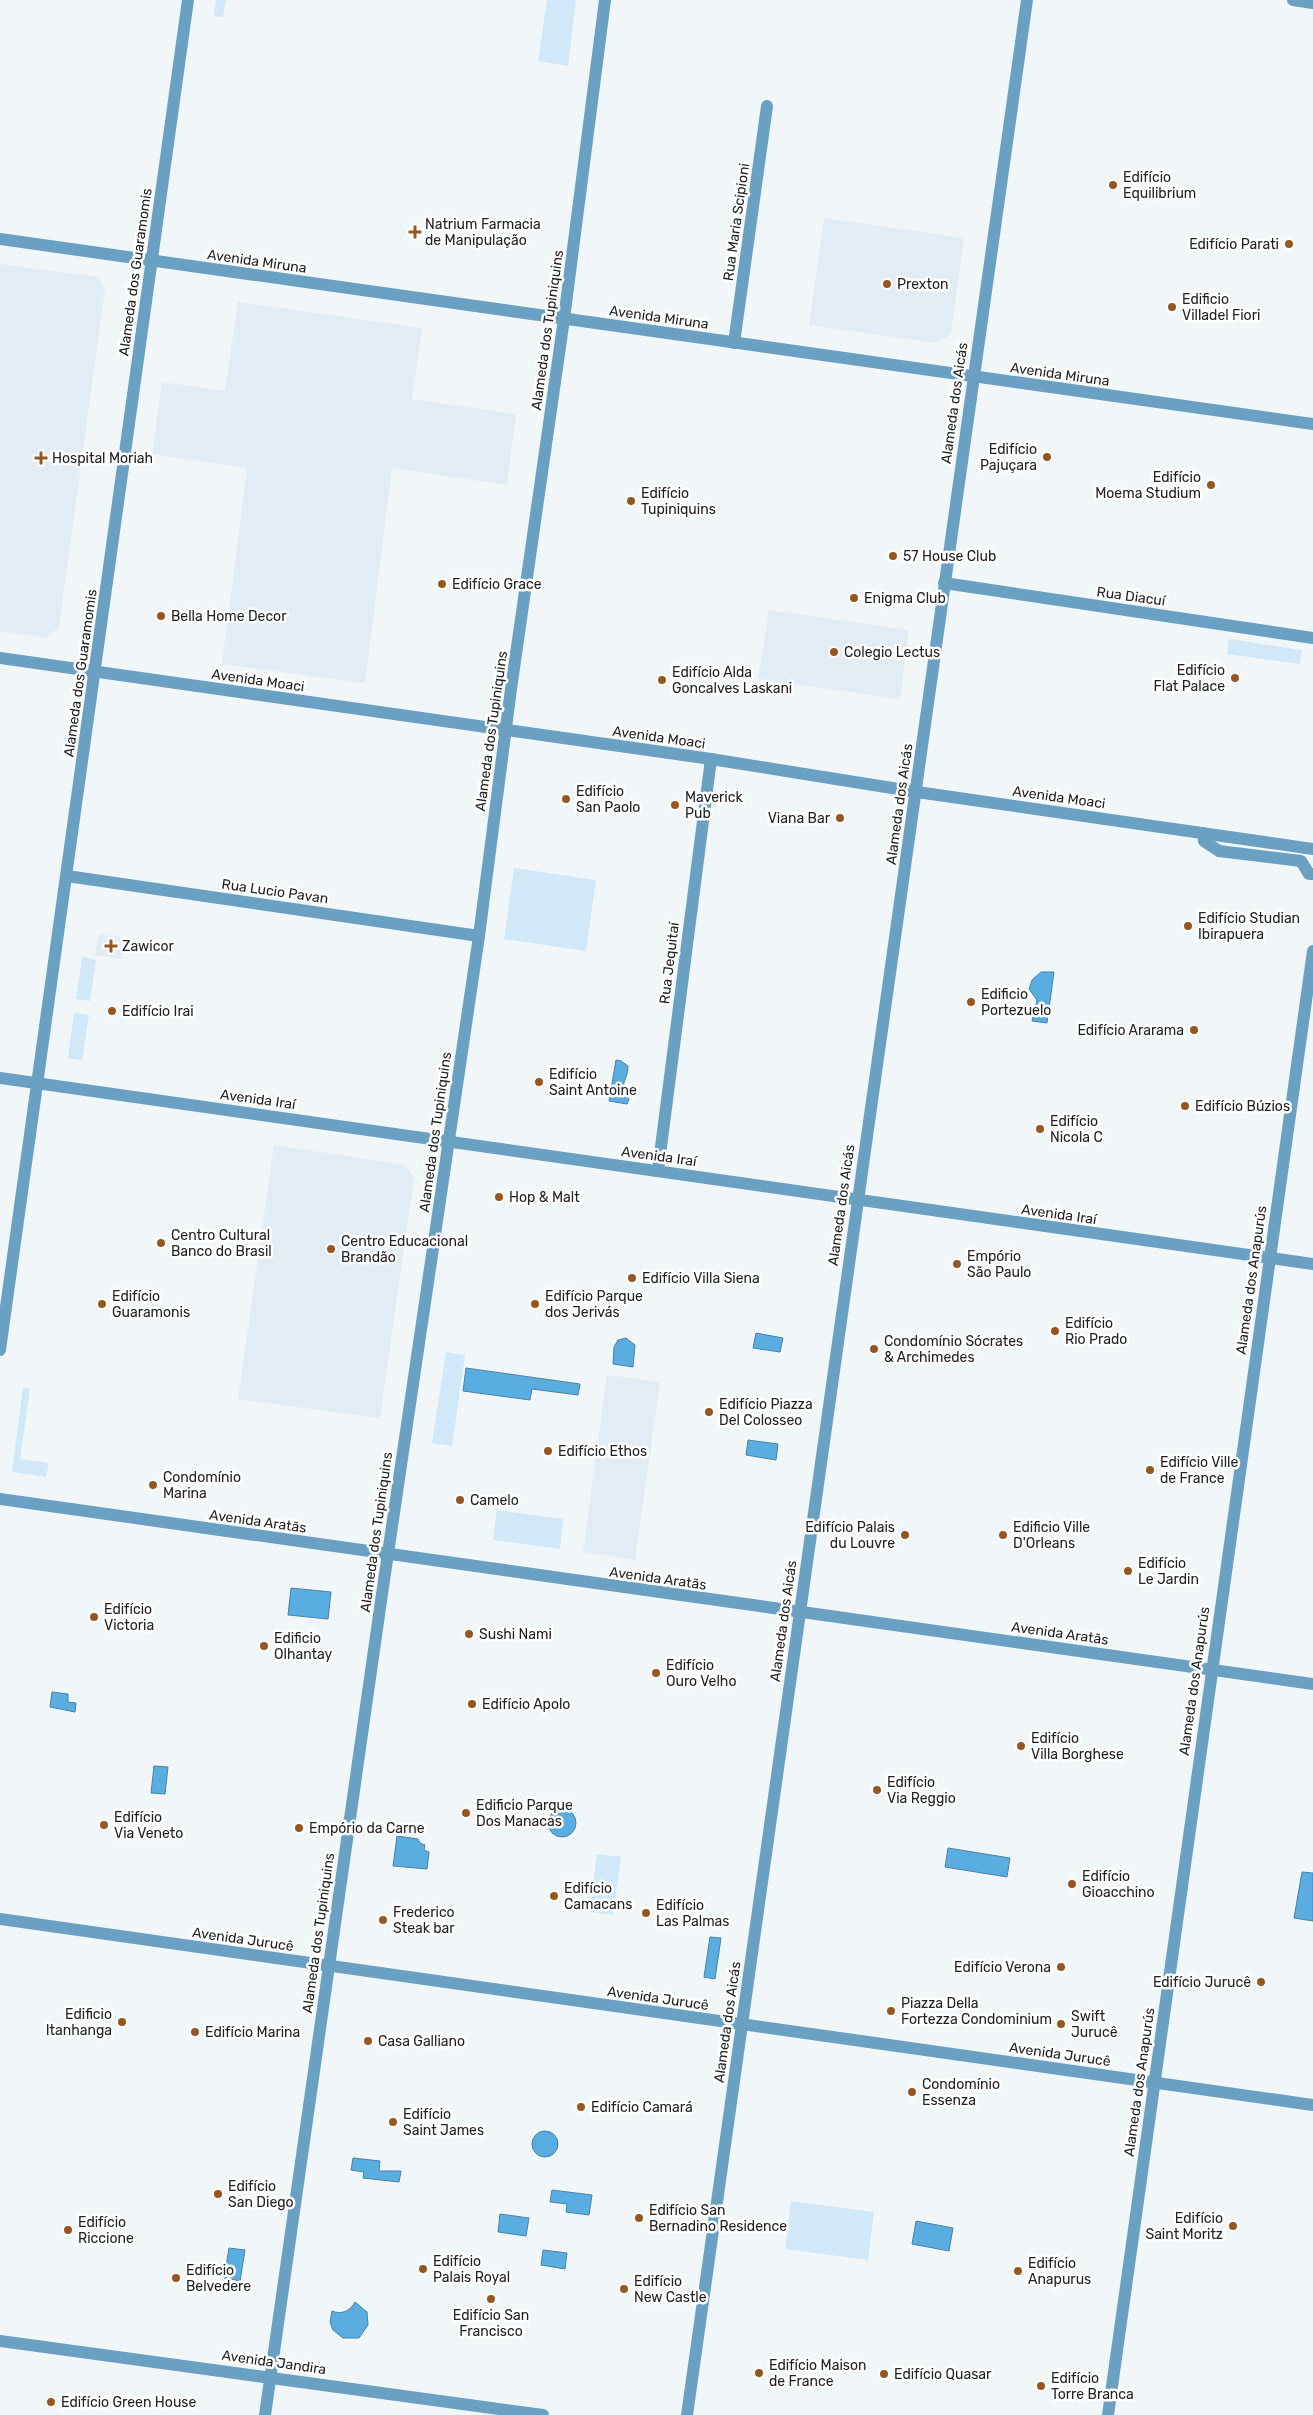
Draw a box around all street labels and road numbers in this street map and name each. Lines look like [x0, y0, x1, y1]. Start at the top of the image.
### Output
street label: Rua Maria Scipioni [720, 162, 753, 282]
street label: Alameda dos Guaramomis [115, 187, 156, 357]
street label: Avenida Miruna [206, 246, 308, 277]
street label: Alameda dos Tupiniquins [528, 249, 567, 411]
street label: Avenida Miruna [608, 302, 710, 333]
street label: Alameda dos Aicás [938, 341, 971, 465]
street label: Avenida Miruna [1009, 359, 1111, 390]
street label: Rua Diacuí [1096, 583, 1167, 610]
street label: Alameda dos Guaramomis [60, 588, 101, 758]
street label: Alameda dos Tupiniquins [472, 650, 511, 812]
street label: Avenida Moaci [210, 666, 305, 695]
street label: Avenida Moaci [611, 723, 706, 752]
street label: Alameda dos Aicás [883, 742, 916, 866]
street label: Avenida Moaci [1011, 783, 1106, 812]
street label: Rua Lucio Pavan [220, 876, 329, 907]
street label: Rua Jequitaí [656, 921, 683, 1005]
street label: Alameda dos Tupiniquins [416, 1051, 455, 1213]
street label: Avenida Iraí [219, 1086, 297, 1113]
street label: Avenida Iraí [620, 1143, 698, 1170]
street label: Alameda dos Aicás [825, 1143, 858, 1267]
street label: Avenida Iraí [1020, 1201, 1098, 1228]
street label: Alameda dos Anapurús [1233, 1205, 1270, 1356]
street label: Alameda dos Tupiniquins [357, 1451, 396, 1613]
street label: Avenida Aratãs [208, 1506, 308, 1537]
street label: Alameda dos Aicás [767, 1559, 800, 1683]
street label: Avenida Aratãs [608, 1563, 708, 1594]
street label: Alameda dos Anapurús [1176, 1606, 1213, 1757]
street label: Avenida Aratãs [1010, 1618, 1110, 1649]
street label: Alameda dos Tupiniquins [299, 1852, 338, 2014]
street label: Avenida Jurucê [191, 1924, 295, 1955]
street label: Alameda dos Aicás [711, 1960, 744, 2084]
street label: Avenida Jurucê [606, 1983, 710, 2014]
street label: Alameda dos Anapurús [1121, 2007, 1158, 2158]
street label: Avenida Jurucê [1008, 2039, 1112, 2070]
street label: Avenida Jandira [221, 2347, 327, 2378]

